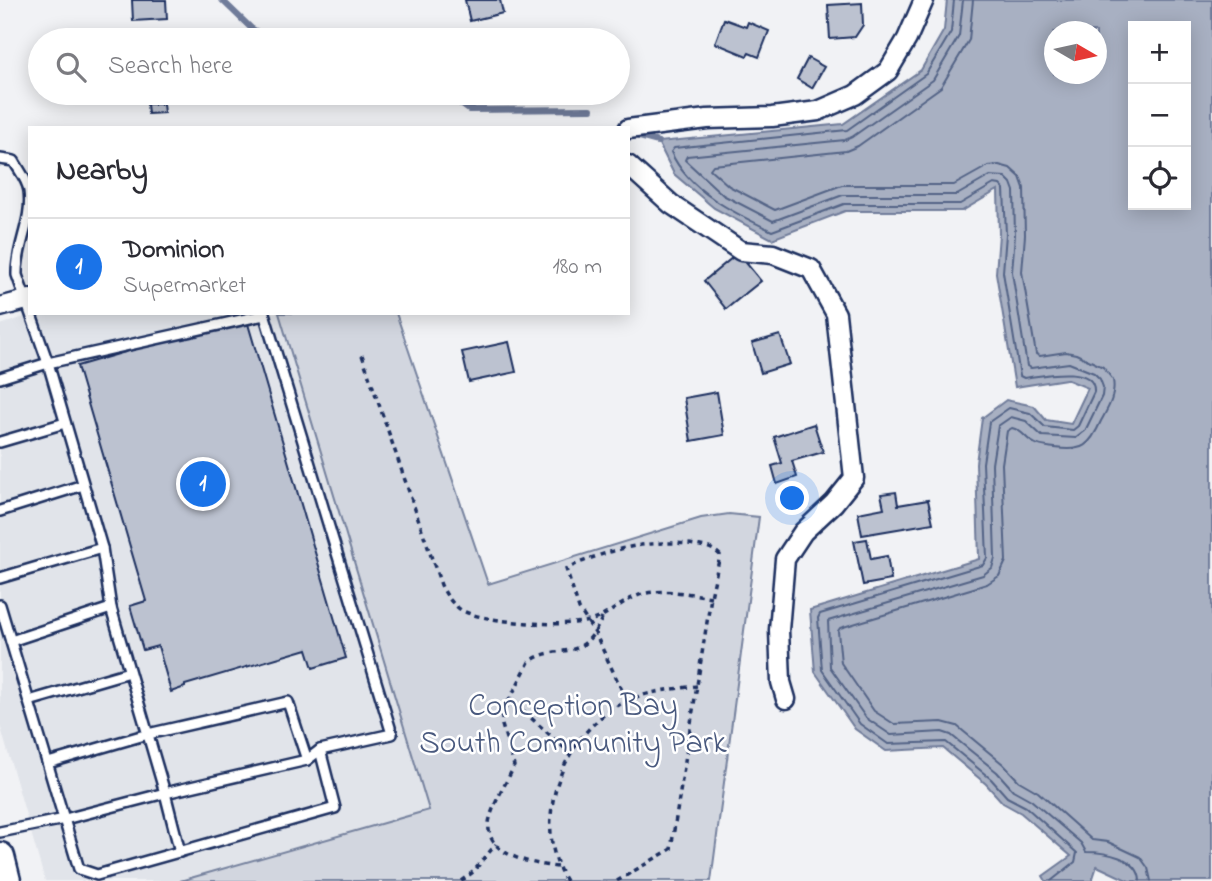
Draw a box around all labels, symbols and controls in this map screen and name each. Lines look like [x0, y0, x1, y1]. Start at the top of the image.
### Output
north arrow [1044, 21, 1107, 84]
map controls [1128, 21, 1191, 210]
button: + [1128, 21, 1191, 84]
search box [28, 28, 630, 105]
icon: search [52, 48, 90, 86]
text: Search here [108, 48, 233, 86]
button: − [1128, 84, 1191, 147]
button: locate [1128, 147, 1191, 210]
text: Nearby [56, 150, 148, 194]
text: Dominion [123, 232, 224, 270]
text: 1 [75, 251, 83, 284]
text: 180 m [553, 251, 602, 284]
text: Supermarket [123, 270, 246, 303]
pin: 1 [180, 458, 226, 510]
your location [775, 481, 809, 515]
park label: Conception Bay South Community Park [419, 684, 728, 768]

